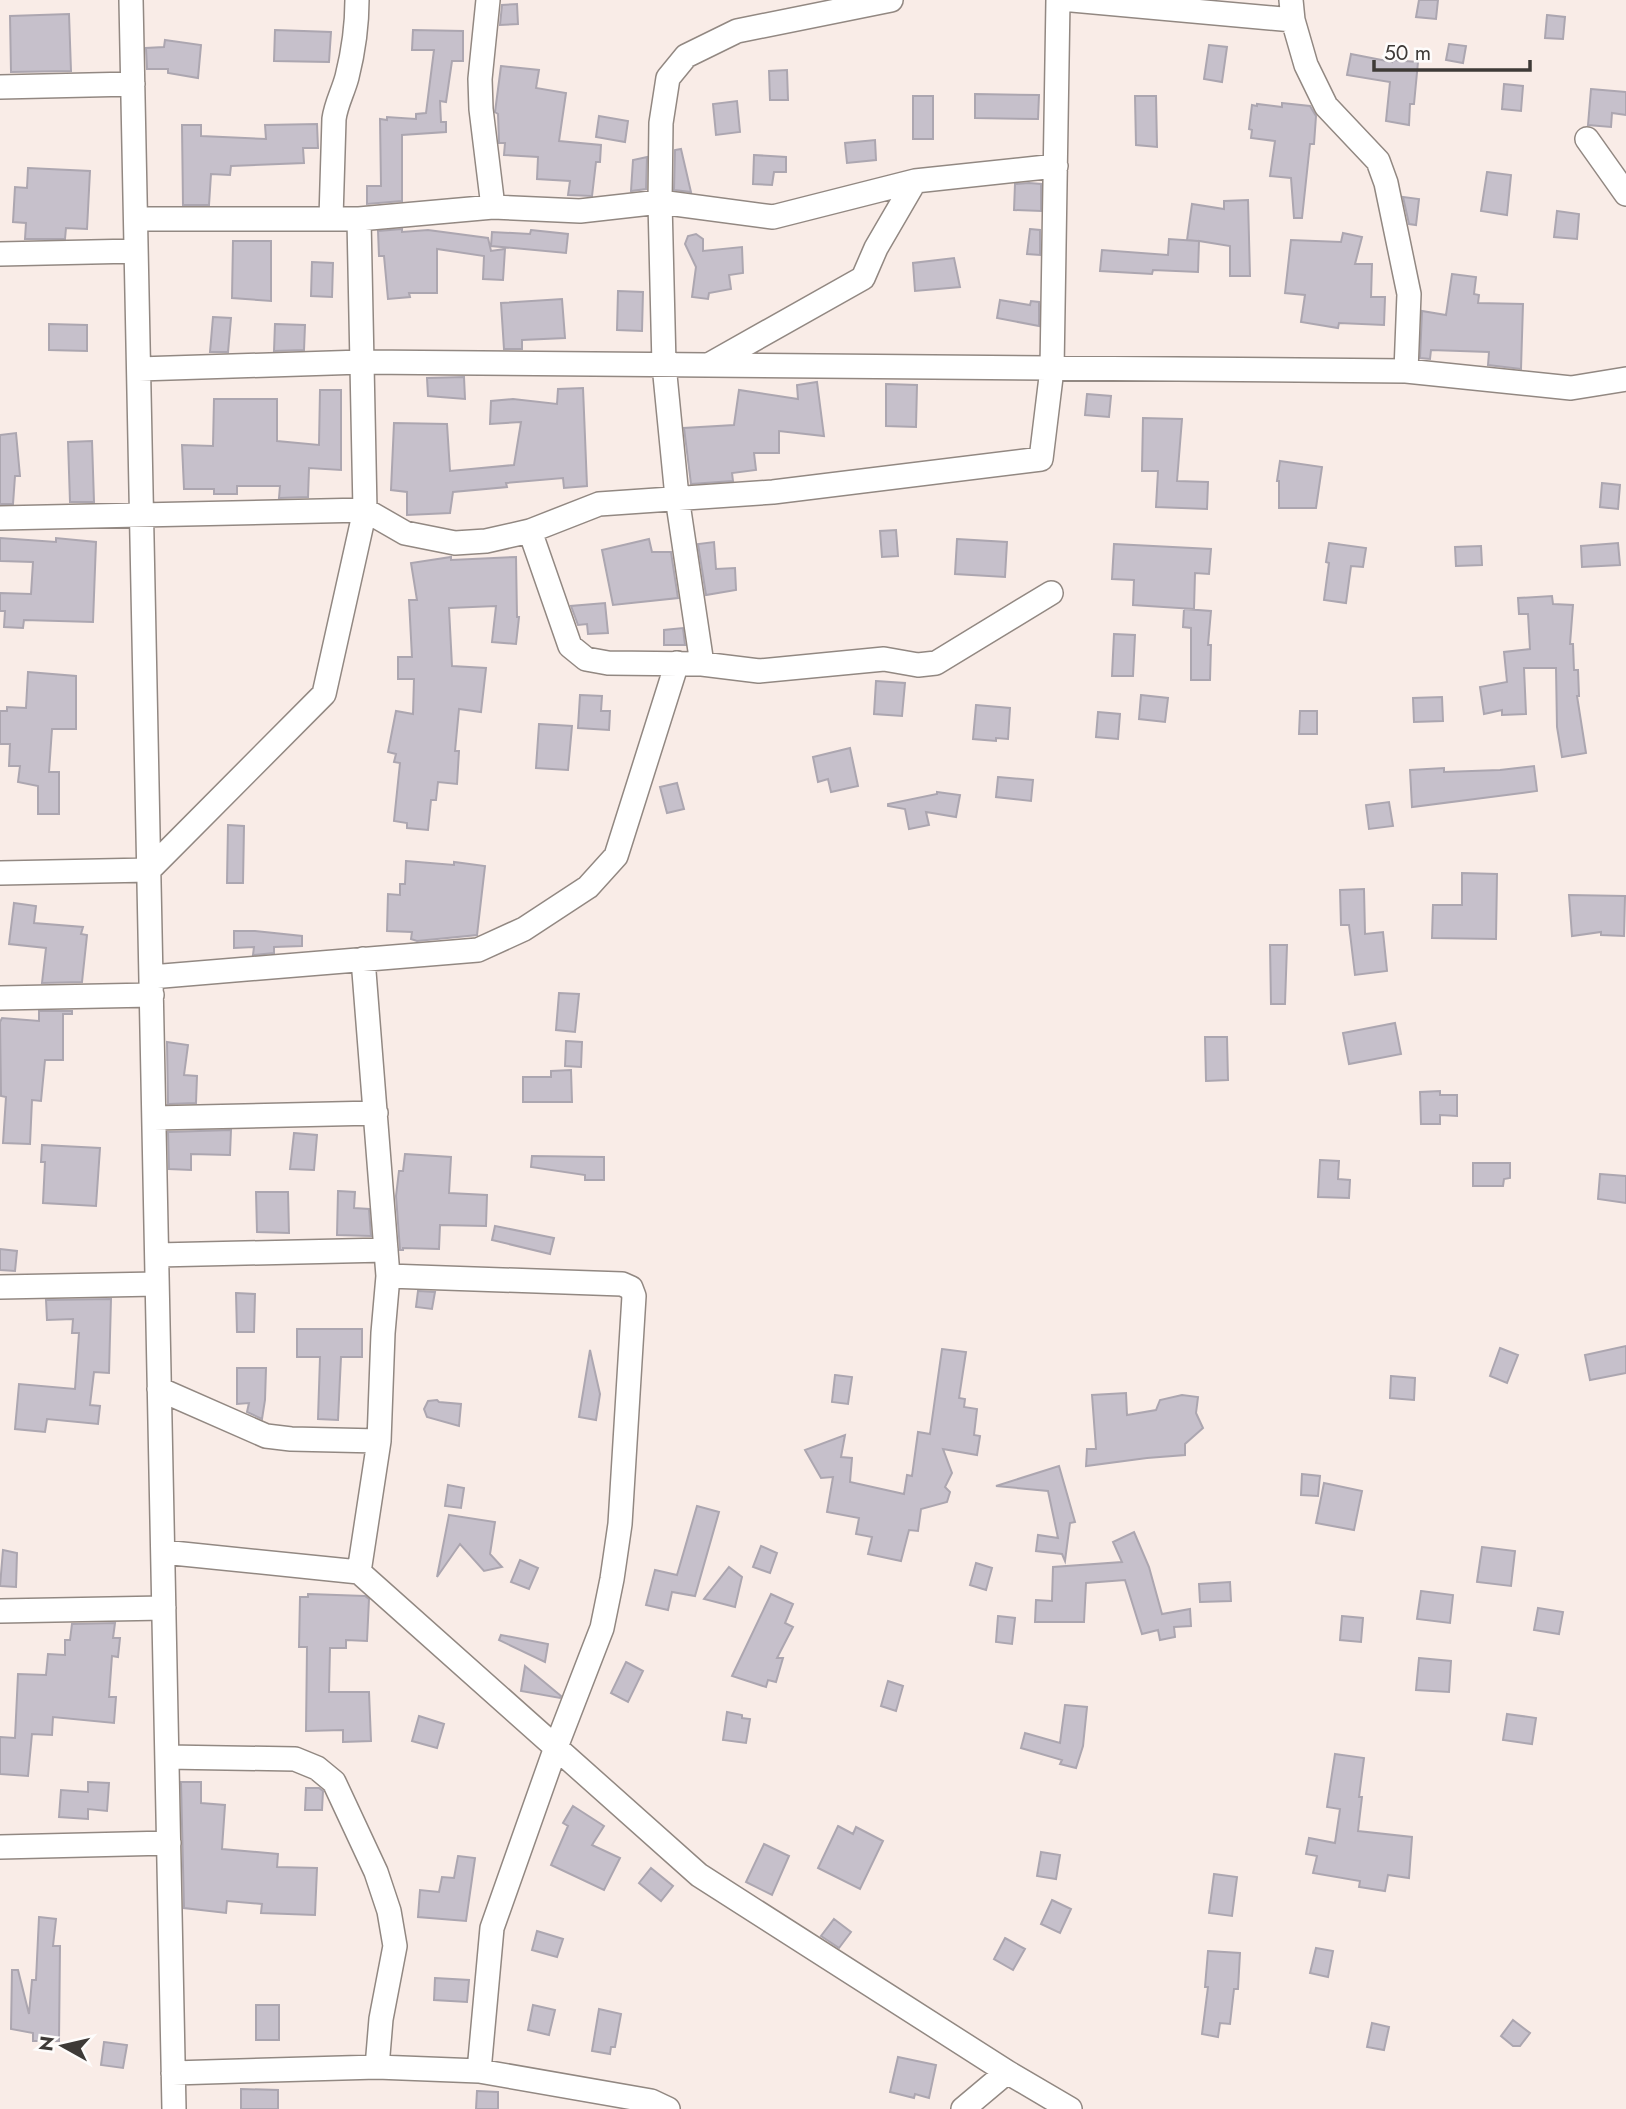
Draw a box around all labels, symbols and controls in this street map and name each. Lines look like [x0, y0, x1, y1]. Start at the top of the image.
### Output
scale bar [1374, 28, 1530, 72]
text: 50 m [1384, 38, 1431, 68]
north arrow [28, 2011, 98, 2081]
text: N [32, 2034, 61, 2053]

